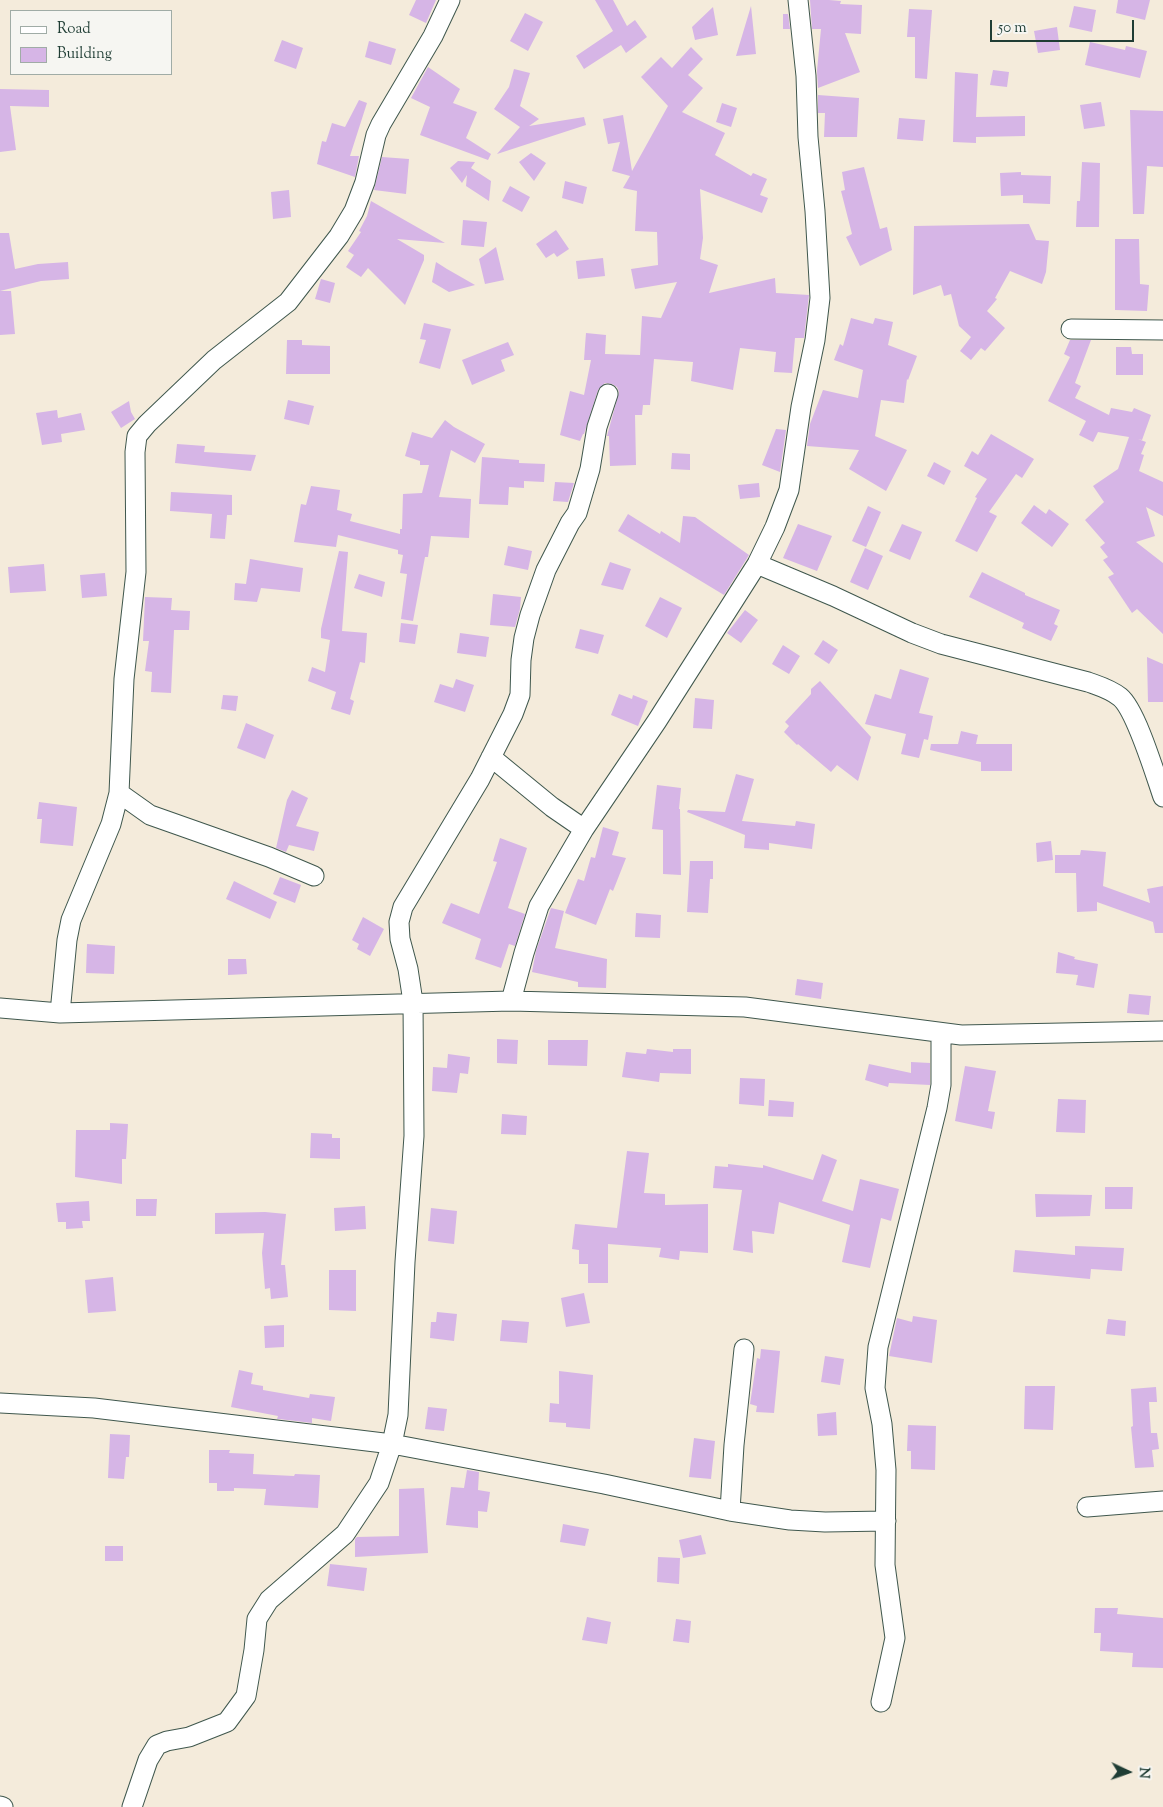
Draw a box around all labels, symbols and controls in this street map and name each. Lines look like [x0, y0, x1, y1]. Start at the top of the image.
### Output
legend [10, 10, 172, 75]
scale bar [993, 10, 1137, 42]
text: 50 m [998, 18, 1027, 39]
text: Road [57, 19, 91, 40]
text: Building [57, 44, 112, 65]
north arrow [1103, 1747, 1153, 1797]
text: N [1133, 1767, 1153, 1779]

